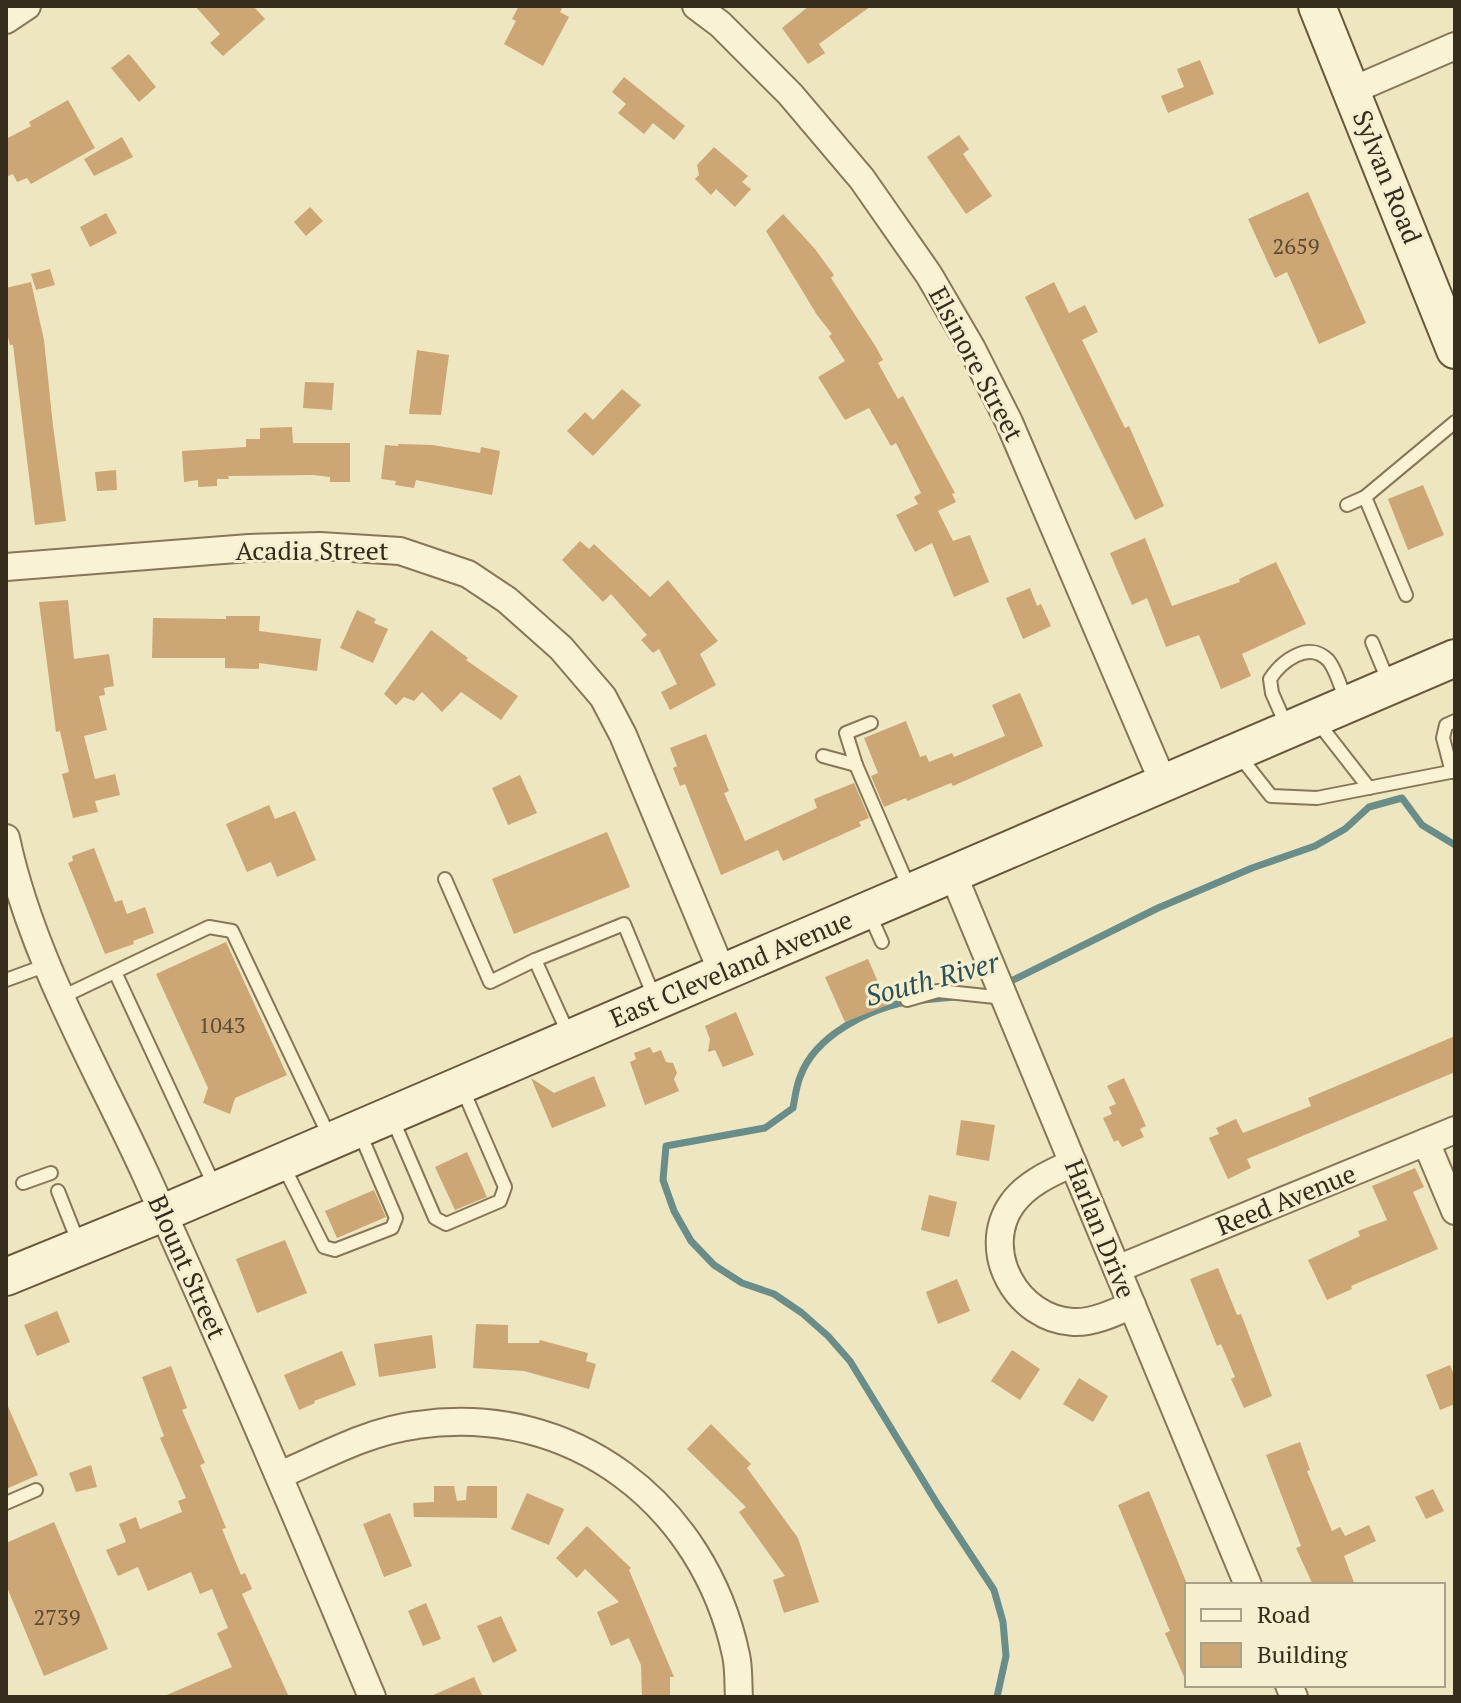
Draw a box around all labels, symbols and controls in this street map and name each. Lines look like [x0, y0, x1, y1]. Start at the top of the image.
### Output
street label: Sylvan Road [1346, 105, 1430, 248]
house number: 2659 [1273, 231, 1319, 260]
street label: Elsinore Street [922, 280, 1032, 447]
street label: Acadia Street [235, 533, 389, 567]
street label: East Cleveland Avenue [604, 902, 857, 1035]
water label: South River [861, 943, 1004, 1014]
house number: 1043 [199, 1010, 245, 1039]
street label: Harlan Drive [1058, 1154, 1144, 1303]
street label: Reed Avenue [1211, 1156, 1360, 1242]
street label: Blount Street [141, 1189, 235, 1344]
legend [1185, 1583, 1445, 1687]
text: Road [1257, 1598, 1311, 1630]
house number: 2739 [34, 1602, 80, 1631]
text: Building [1257, 1638, 1348, 1670]

